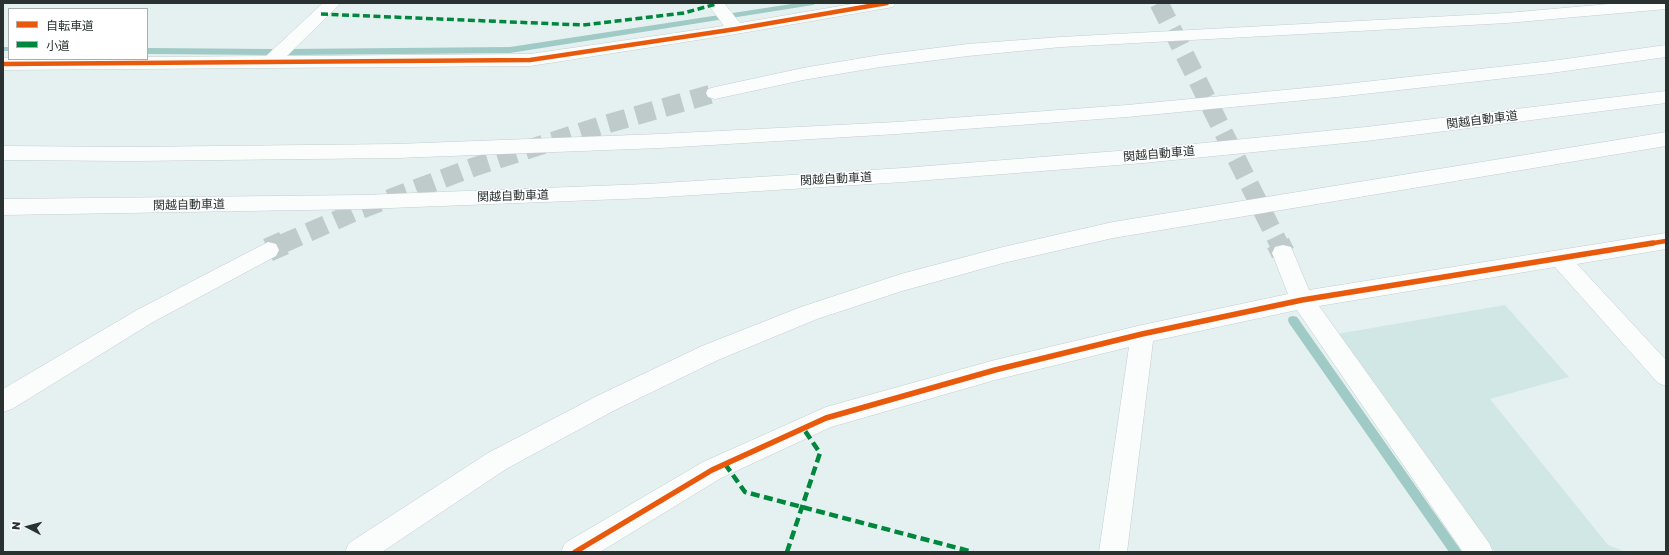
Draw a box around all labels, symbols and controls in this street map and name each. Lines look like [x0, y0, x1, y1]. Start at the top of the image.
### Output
legend [8, 8, 148, 60]
text: 自転車道 [46, 18, 94, 33]
text: 小道 [46, 38, 70, 53]
street label: 関越自動車道 [1445, 108, 1519, 132]
street label: 関越自動車道 [1123, 144, 1195, 164]
street label: 関越自動車道 [800, 170, 872, 188]
street label: 関越自動車道 [477, 188, 549, 204]
street label: 関越自動車道 [153, 197, 225, 213]
north arrow [8, 507, 48, 547]
text: N [9, 521, 22, 531]

